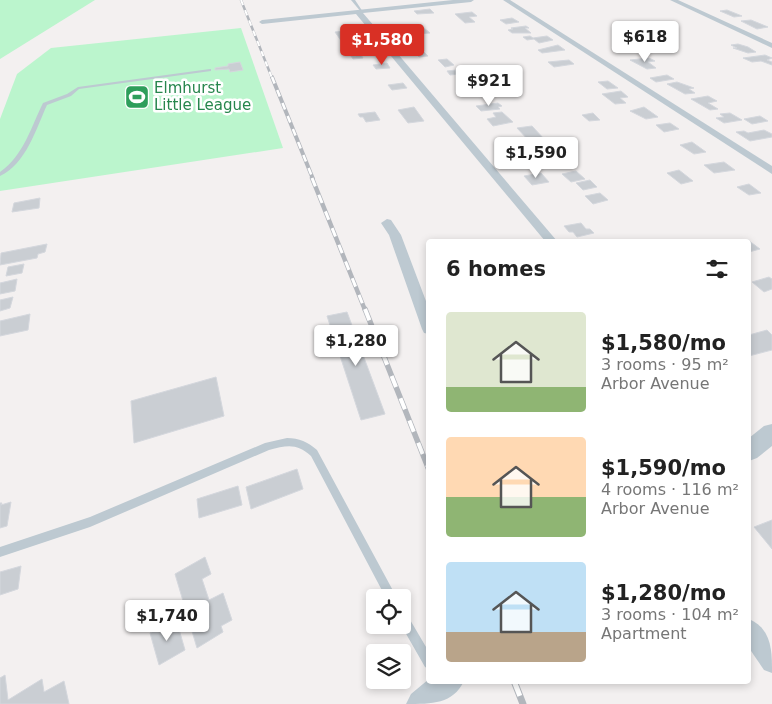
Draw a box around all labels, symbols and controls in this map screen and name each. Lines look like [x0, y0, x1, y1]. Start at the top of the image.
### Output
pin: $618 [615, 20, 675, 63]
pin: $1,580 [341, 23, 423, 66]
text: $618 [623, 27, 667, 46]
text: $1,580 [351, 30, 413, 49]
pin: $921 [459, 64, 519, 107]
text: $921 [467, 71, 511, 90]
place label: Elmhurst Little League [154, 79, 251, 114]
sports icon: Elmhurst Little League [124, 84, 150, 110]
pin: $1,590 [495, 136, 577, 179]
text: $1,590 [505, 143, 567, 162]
icon: filters [703, 255, 731, 283]
text: 6 homes [446, 257, 546, 281]
pin: $1,280 [315, 324, 397, 367]
text: $1,280 [325, 331, 387, 350]
text: $1,580/mo [601, 331, 726, 355]
icon: home [486, 332, 546, 392]
text: 3 rooms · 95 m² [601, 355, 729, 374]
text: Arbor Avenue [601, 374, 710, 393]
text: $1,590/mo [601, 456, 726, 480]
icon: home [486, 457, 546, 517]
text: 4 rooms · 116 m² [601, 480, 739, 499]
text: Arbor Avenue [601, 499, 710, 518]
text: $1,280/mo [601, 581, 726, 605]
icon: home [486, 582, 546, 642]
map controls [366, 589, 411, 689]
button: locate [366, 589, 411, 634]
pin: $1,740 [126, 600, 208, 642]
text: 3 rooms · 104 m² [601, 605, 739, 624]
text: $1,740 [136, 606, 198, 625]
text: Apartment [601, 624, 687, 643]
button: layers [366, 644, 411, 689]

